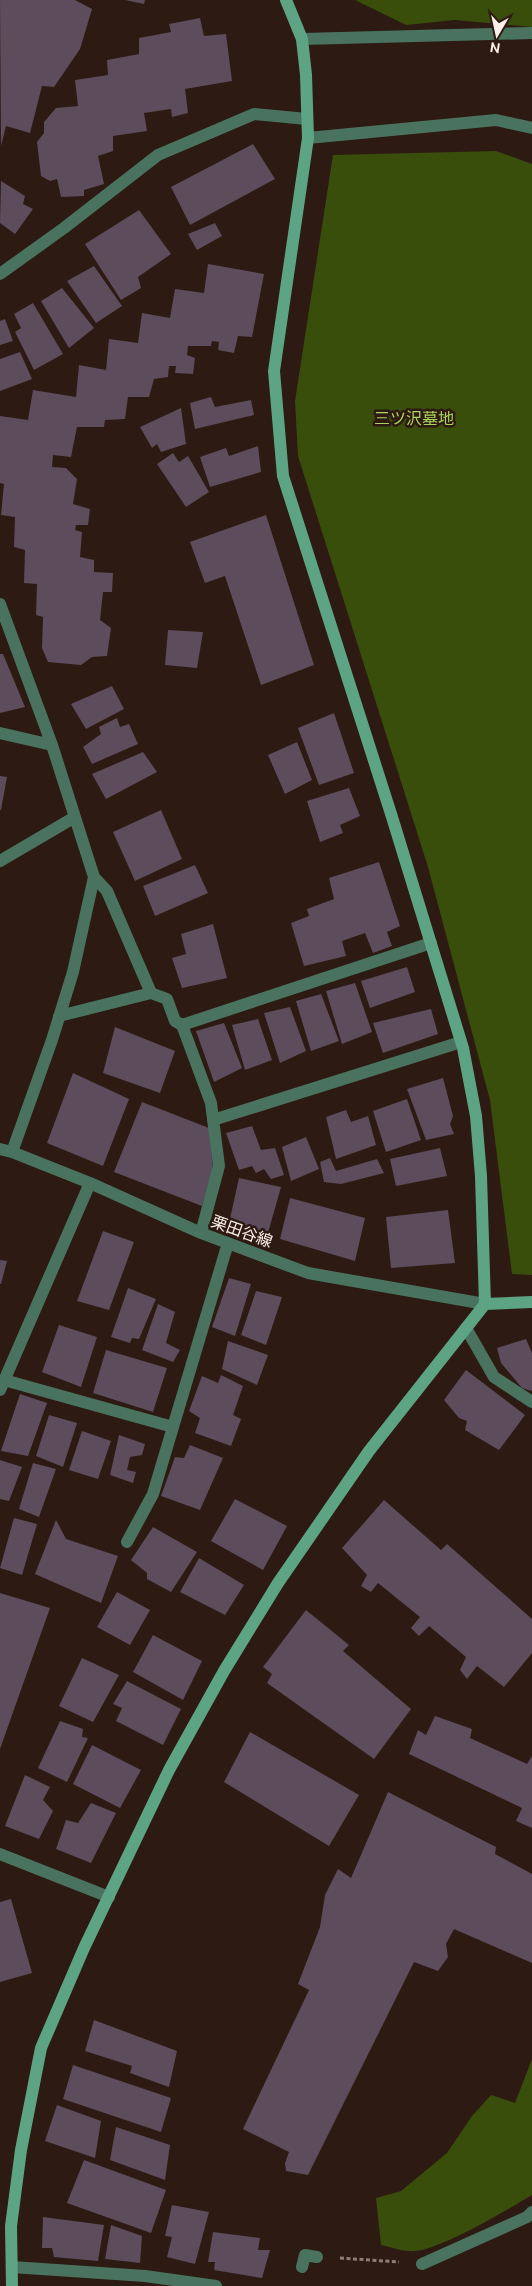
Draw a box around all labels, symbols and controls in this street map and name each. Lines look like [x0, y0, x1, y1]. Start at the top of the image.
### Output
north arrow [472, 10, 522, 60]
text: N [489, 39, 501, 57]
park label: 三ツ沢墓地 [374, 409, 454, 427]
street label: 栗田谷線 [209, 1212, 275, 1250]

